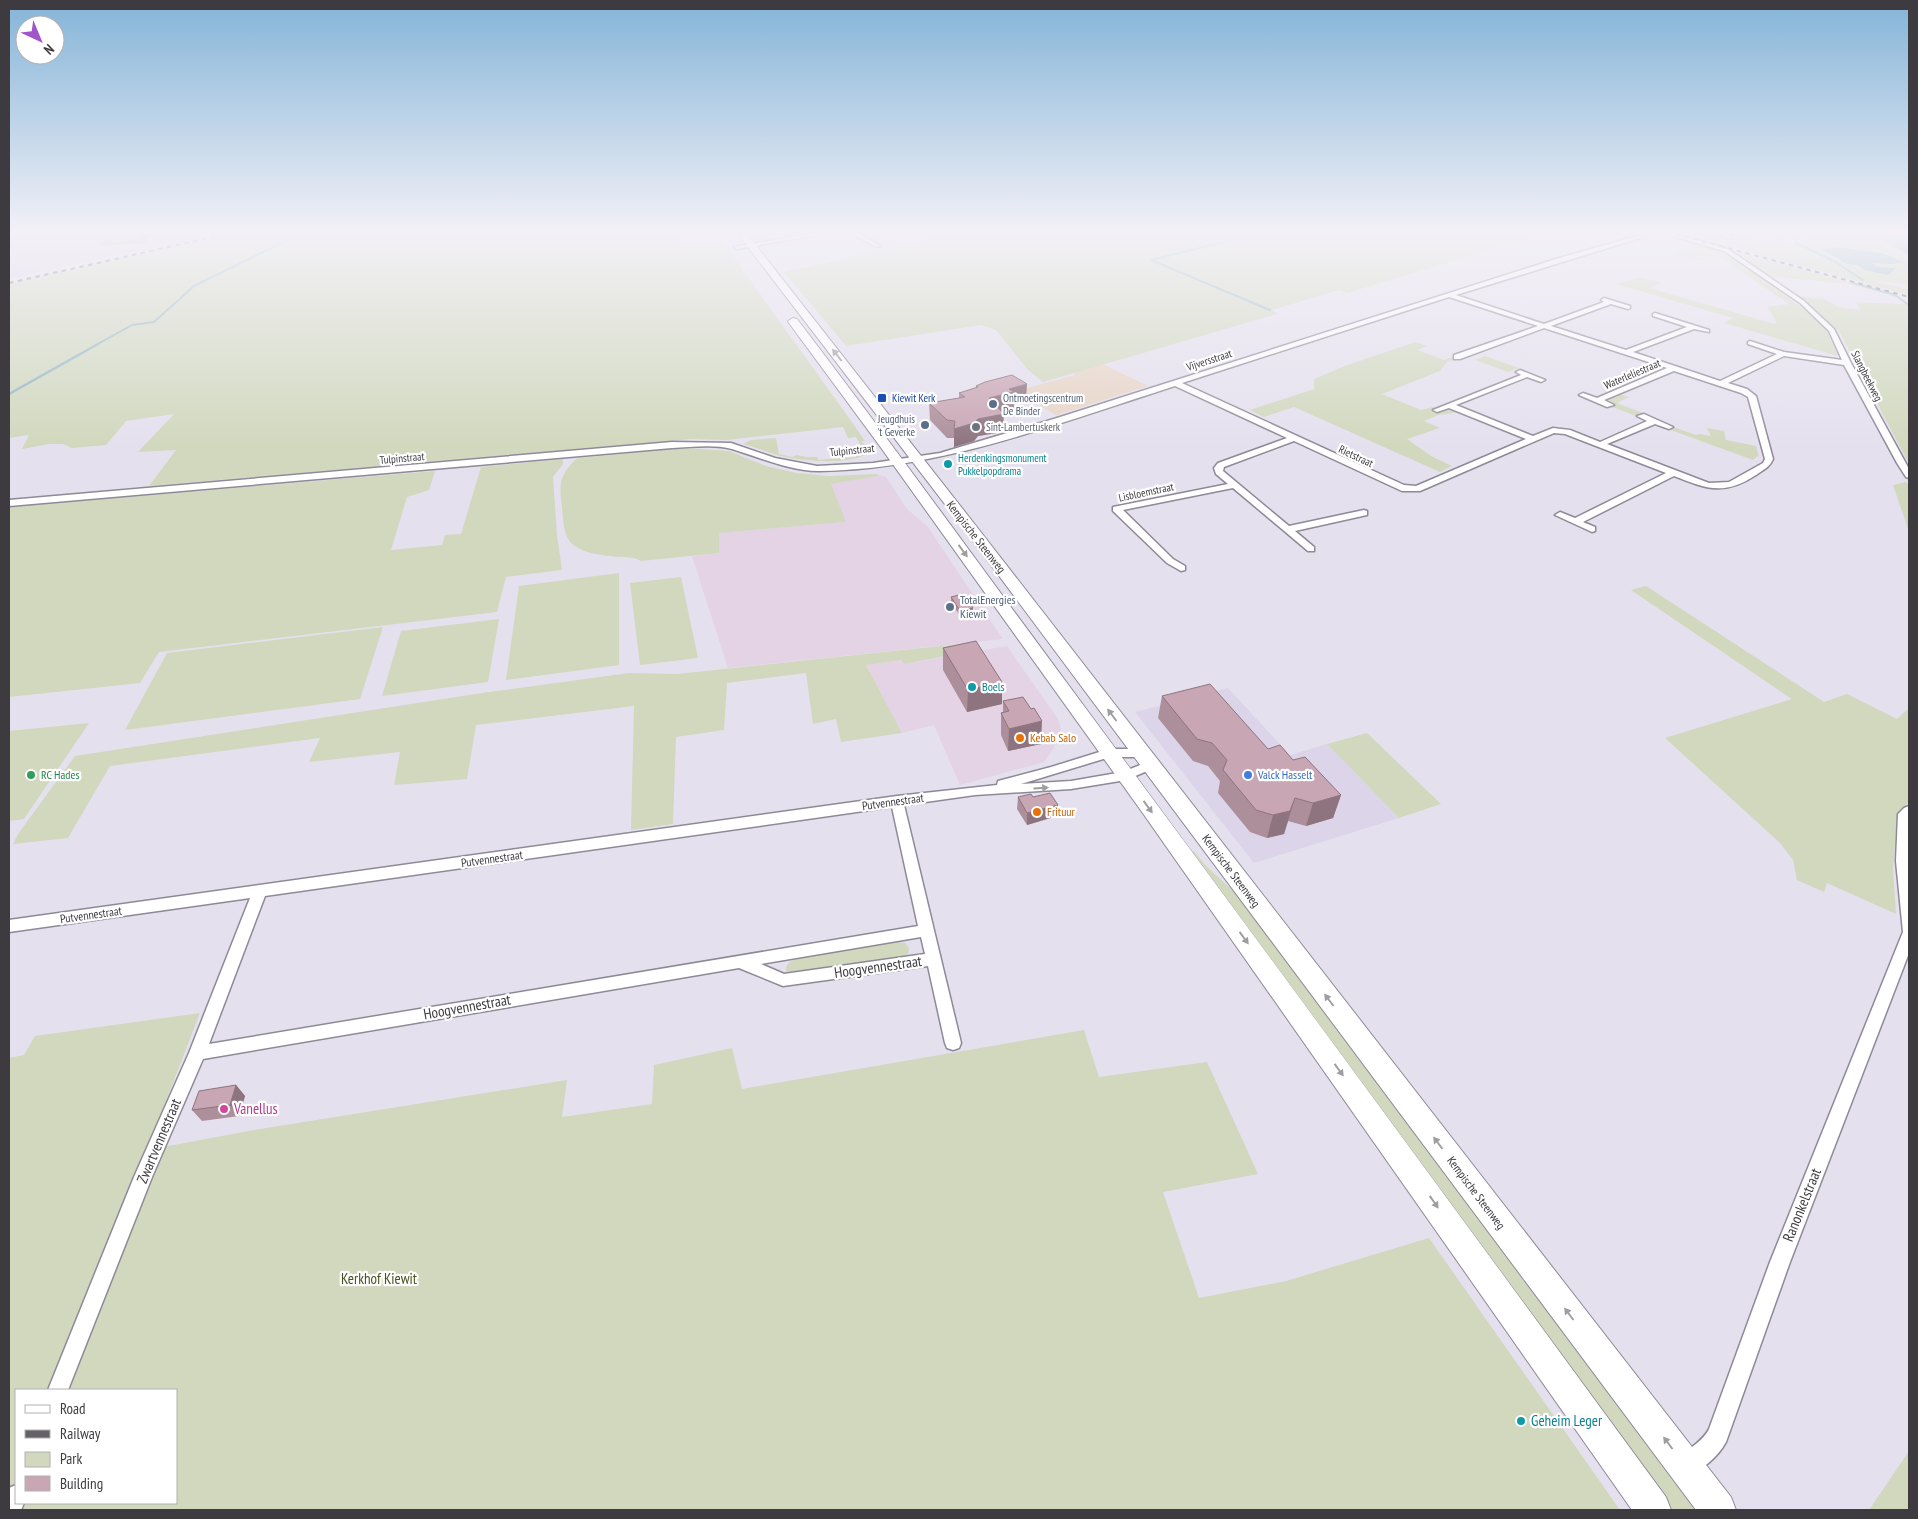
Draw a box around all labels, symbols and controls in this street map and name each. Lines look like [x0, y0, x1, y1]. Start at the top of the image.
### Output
north arrow [15, 15, 65, 65]
text: N [40, 40, 58, 58]
street label: Vijversstraat [1184, 346, 1234, 374]
street label: Slangbeekweg [1848, 348, 1886, 404]
one-way arrow [832, 349, 843, 362]
street label: Waterleliestraat [1602, 356, 1662, 392]
place label: Kiewit Kerk [892, 391, 936, 405]
place label: Ontmoetingscentrum De Binder [1003, 391, 1083, 418]
marker: Kiewit Kerk [876, 392, 888, 404]
marker: Ontmoetingscentrum De Binder [987, 398, 999, 410]
place label: Jeugdhuis 't Geverke [877, 412, 915, 439]
marker: Jeugdhuis 't Geverke [919, 419, 931, 431]
place label: Sint-Lambertuskerk [986, 420, 1061, 434]
marker: Sint-Lambertuskerk [970, 421, 982, 433]
street label: Tulpinstraat [829, 441, 875, 459]
street label: Rietstraat [1336, 442, 1376, 470]
street label: Tulpinstraat [379, 449, 425, 467]
place label: Herdenkingsmonument Pukkelpopdrama [958, 451, 1047, 478]
marker: Herdenkingsmonument Pukkelpopdrama [942, 458, 954, 470]
street label: Lisbloemstraat [1117, 479, 1175, 505]
street label: Kempische Steenweg [944, 498, 1009, 576]
one-way arrow [958, 544, 968, 558]
place label: TotalEnergies Kiewit [960, 592, 1016, 621]
marker: TotalEnergies Kiewit [944, 601, 956, 613]
place label: Boels [982, 679, 1005, 694]
marker: Boels [966, 681, 978, 693]
one-way arrow [1107, 708, 1117, 721]
place label: Kebab Salo [1030, 730, 1076, 745]
marker: Kebab Salo [1014, 732, 1026, 744]
place label: RC Hades [41, 767, 80, 782]
place label: Valck Hasselt [1257, 767, 1313, 782]
marker: RC Hades [25, 769, 37, 781]
marker: Valck Hasselt [1242, 769, 1254, 781]
one-way arrow [1033, 783, 1049, 791]
street label: Putvennestraat [861, 790, 925, 813]
one-way arrow [1143, 800, 1154, 813]
place label: Frituur [1047, 804, 1076, 819]
marker: Frituur [1031, 806, 1043, 818]
street label: Kempische Steenweg [1199, 831, 1264, 910]
street label: Putvennestraat [460, 847, 524, 870]
street label: Putvennestraat [59, 903, 123, 926]
one-way arrow [1239, 932, 1249, 945]
street label: Hoogvennestraat [833, 951, 923, 982]
street label: Hoogvennestraat [422, 989, 512, 1024]
one-way arrow [1324, 993, 1334, 1007]
one-way arrow [1334, 1063, 1344, 1077]
street label: Zwartvennestraat [132, 1095, 185, 1186]
place label: Vanellus [233, 1099, 278, 1118]
marker: Vanellus [218, 1103, 230, 1115]
one-way arrow [1433, 1137, 1444, 1150]
street label: Kempische Steenweg [1444, 1153, 1509, 1232]
street label: Ranonkelstraat [1778, 1165, 1825, 1244]
one-way arrow [1429, 1195, 1439, 1209]
park label: Kerkhof Kiewit [341, 1269, 417, 1288]
one-way arrow [1564, 1307, 1574, 1321]
legend [15, 1389, 178, 1504]
text: Road [60, 1399, 86, 1418]
place label: Geheim Leger [1531, 1411, 1603, 1430]
marker: Geheim Leger [1515, 1415, 1527, 1427]
text: Railway [60, 1424, 101, 1443]
one-way arrow [1662, 1437, 1673, 1450]
text: Park [60, 1449, 82, 1468]
text: Building [60, 1474, 103, 1493]

